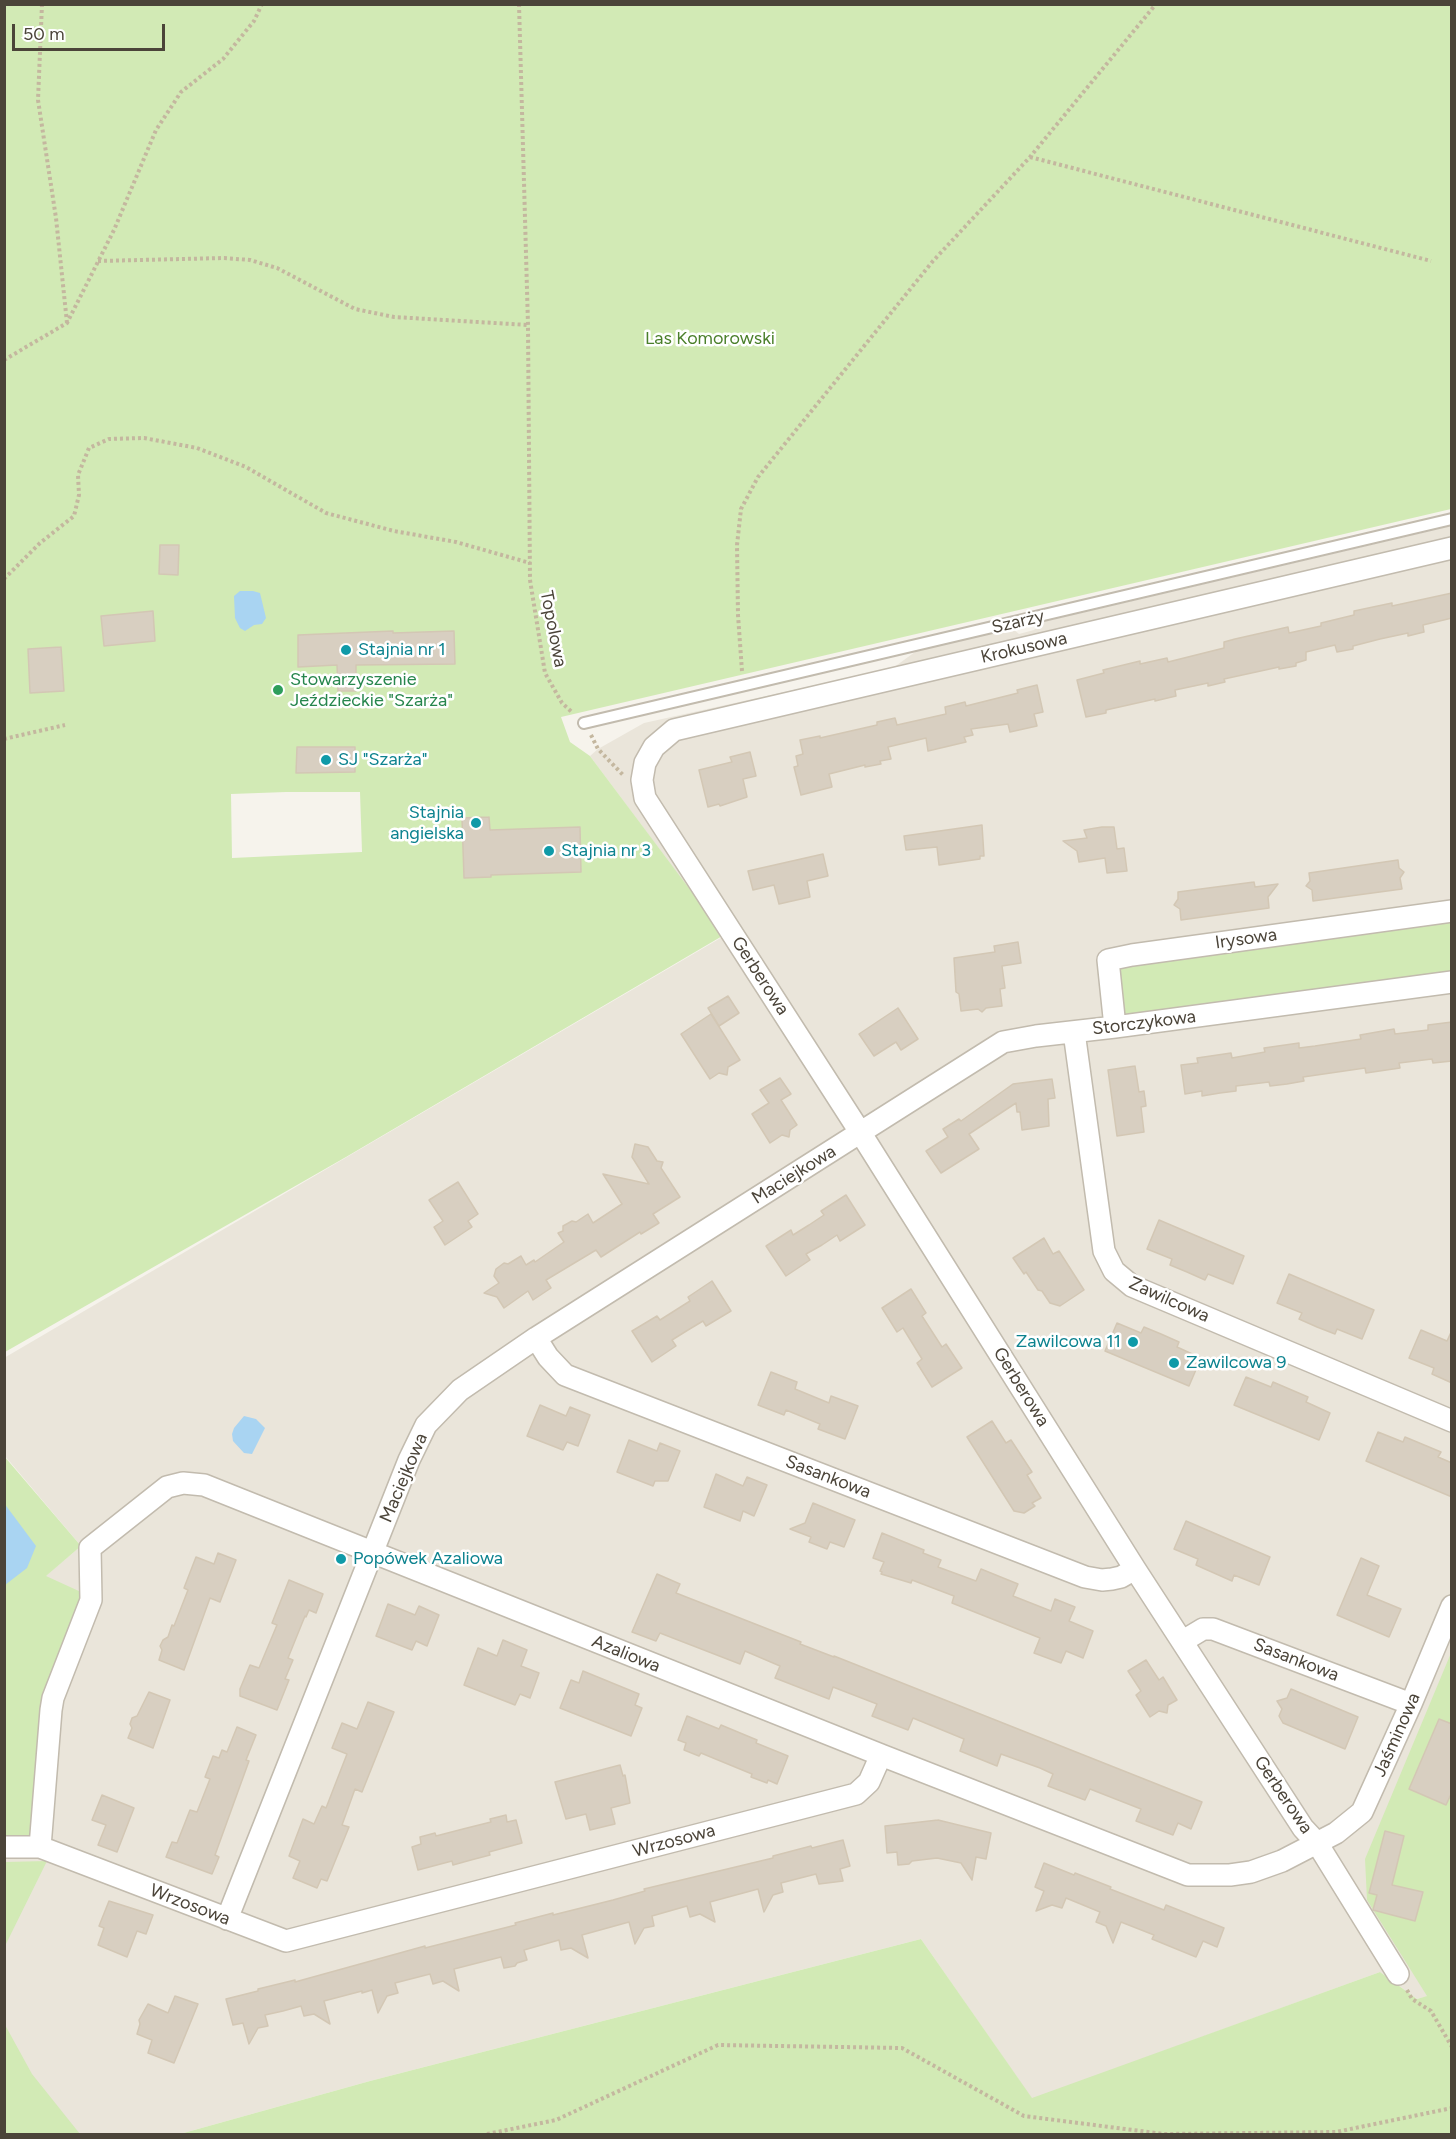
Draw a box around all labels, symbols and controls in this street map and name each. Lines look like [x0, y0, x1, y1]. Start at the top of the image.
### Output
scale bar [15, 12, 168, 50]
text: 50 m [23, 23, 65, 45]
park label: Las Komorowski [645, 328, 775, 350]
street label: Topolowa [535, 589, 571, 669]
street label: Szarży [990, 605, 1046, 639]
street label: Krokusowa [979, 628, 1069, 668]
place label: Stajnia nr 1 [358, 639, 446, 661]
marker: Stajnia nr 1 [339, 643, 353, 657]
place label: Stowarzyszenie Jeździeckie "Szarża" [290, 669, 453, 712]
marker: Stowarzyszenie Jeździeckie "Szarża" [271, 683, 285, 697]
place label: SJ "Szarża" [338, 749, 427, 771]
marker: SJ "Szarża" [319, 753, 333, 767]
place label: Stajnia angielska [390, 802, 464, 844]
marker: Stajnia angielska [469, 816, 483, 830]
place label: Stajnia nr 3 [561, 840, 651, 862]
marker: Stajnia nr 3 [542, 844, 556, 858]
street label: Irysowa [1214, 924, 1278, 954]
street label: Gerberowa [727, 933, 793, 1019]
street label: Storczykowa [1091, 1006, 1197, 1040]
street label: Maciejkowa [748, 1141, 840, 1209]
street label: Zawilcowa [1125, 1273, 1213, 1327]
place label: Zawilcowa 11 [1016, 1331, 1121, 1353]
marker: Zawilcowa 11 [1126, 1335, 1140, 1349]
street label: Gerberowa [988, 1343, 1054, 1431]
place label: Zawilcowa 9 [1186, 1352, 1286, 1374]
marker: Zawilcowa 9 [1167, 1356, 1181, 1370]
street label: Maciejkowa [376, 1430, 432, 1526]
street label: Sasankowa [782, 1451, 874, 1503]
place label: Popówek Azaliowa [353, 1548, 503, 1570]
marker: Popówek Azaliowa [334, 1552, 348, 1566]
street label: Azaliowa [589, 1631, 663, 1677]
street label: Sasankowa [1250, 1634, 1342, 1686]
street label: Jaśminowa [1369, 1690, 1425, 1780]
street label: Gerberowa [1249, 1752, 1317, 1838]
street label: Wrzosowa [631, 1820, 717, 1862]
street label: Wrzosowa [147, 1880, 233, 1930]

